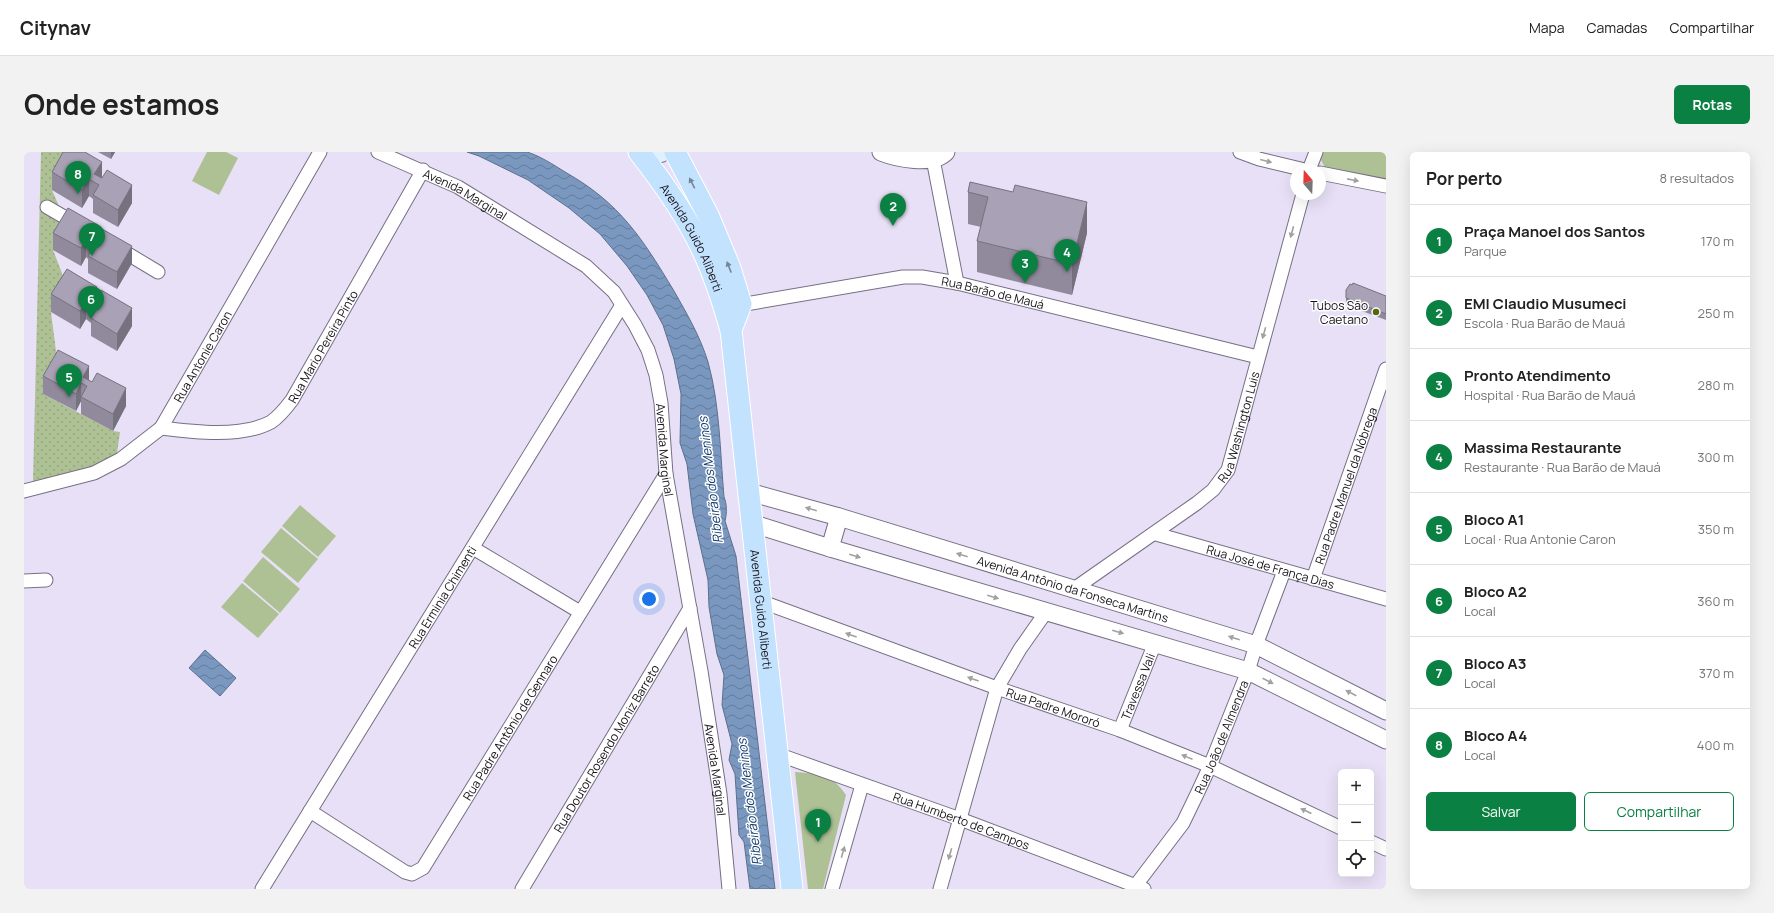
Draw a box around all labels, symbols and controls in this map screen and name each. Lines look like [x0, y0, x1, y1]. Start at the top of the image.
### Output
text: Citynav [20, 15, 91, 41]
text: Mapa [1529, 18, 1565, 37]
text: Camadas [1587, 18, 1647, 37]
text: Compartilhar [1669, 18, 1754, 37]
text: Onde estamos [24, 85, 219, 123]
button: Rotas [1674, 85, 1750, 124]
one-way arrow [1261, 158, 1273, 164]
pin: 8 [65, 161, 91, 194]
street label: Avenida Marginal [421, 164, 510, 224]
north arrow [1290, 164, 1326, 200]
text: Por perto [1426, 167, 1502, 190]
text: 8 resultados [1660, 169, 1734, 187]
one-way arrow [1347, 177, 1359, 183]
one-way arrow [688, 178, 695, 189]
street label: Avenida Guido Aliberti [656, 180, 727, 294]
pin: 2 [880, 193, 906, 226]
text: Praça Manoel dos Santos [1464, 221, 1645, 242]
pin: 7 [79, 223, 105, 256]
one-way arrow [1289, 226, 1295, 238]
text: 1 [1436, 232, 1442, 250]
text: 170 m [1701, 232, 1734, 250]
pin: 4 [1054, 239, 1080, 272]
text: Parque [1464, 242, 1506, 260]
pin: 3 [1012, 250, 1038, 283]
one-way arrow [726, 260, 732, 272]
street label: Rua Barão de Mauá [940, 272, 1046, 313]
pin: 6 [78, 286, 104, 319]
street label: Rua Mario Pereira Pinto [284, 287, 361, 406]
text: EMI Claudio Musumeci [1464, 293, 1627, 314]
place label: Tubos São Caetano [1310, 297, 1368, 328]
text: 2 [1435, 304, 1443, 322]
text: 250 m [1698, 304, 1734, 322]
street label: Rua Antonie Caron [169, 307, 235, 405]
marker: Tubos São Caetano [1371, 307, 1381, 317]
text: Escola · Rua Barão de Mauá [1464, 314, 1625, 332]
one-way arrow [1261, 328, 1267, 340]
pin: 5 [56, 364, 82, 397]
text: Pronto Atendimento [1464, 365, 1611, 386]
street label: Rua Washington Luis [1213, 369, 1263, 486]
text: 3 [1435, 376, 1443, 394]
text: 280 m [1697, 376, 1734, 394]
text: Hospital · Rua Barão de Mauá [1464, 386, 1636, 404]
street label: Avenida Marginal [653, 403, 678, 498]
street label: Rua Padre Manuel da Nóbrega [1310, 405, 1381, 566]
water label: Ribeirão dos Meninos [693, 414, 727, 544]
text: Massima Restaurante [1464, 437, 1622, 458]
text: 4 [1435, 448, 1443, 466]
text: 300 m [1697, 448, 1734, 466]
text: Restaurante · Rua Barão de Mauá [1464, 458, 1661, 476]
one-way arrow [805, 506, 817, 512]
text: Bloco A1 [1464, 509, 1524, 530]
text: 5 [1435, 520, 1443, 538]
text: 350 m [1698, 520, 1734, 538]
text: Local · Rua Antonie Caron [1464, 530, 1616, 548]
street label: Rua José de França Dias [1205, 540, 1336, 593]
street label: Rua Erminia Chimenti [404, 543, 480, 651]
street label: Avenida Guido Aliberti [747, 549, 776, 670]
street label: Avenida Antônio da Fonseca Martins [975, 551, 1171, 626]
one-way arrow [956, 552, 968, 558]
one-way arrow [849, 553, 861, 559]
text: Bloco A2 [1464, 581, 1527, 602]
your location [639, 589, 659, 609]
text: 6 [1435, 592, 1443, 610]
text: 360 m [1697, 592, 1734, 610]
one-way arrow [987, 594, 999, 600]
text: Local [1464, 602, 1496, 620]
one-way arrow [1112, 629, 1124, 635]
one-way arrow [845, 631, 857, 637]
one-way arrow [1228, 635, 1240, 641]
street label: Travessa Vali [1116, 650, 1159, 722]
street label: Rua Padre Antônio de Gennaro [458, 651, 561, 803]
text: Bloco A3 [1464, 653, 1526, 674]
street label: Rua Doutor Rosendo Moniz Barreto [549, 661, 663, 836]
text: 7 [1436, 664, 1442, 682]
text: 370 m [1699, 664, 1734, 682]
text: Local [1464, 674, 1496, 692]
one-way arrow [967, 676, 979, 682]
street label: Rua João de Almendra [1190, 677, 1252, 796]
one-way arrow [1262, 678, 1274, 684]
street label: Rua Padre Mororó [1004, 683, 1102, 731]
one-way arrow [1345, 690, 1357, 697]
street label: Avenida Marginal [701, 722, 731, 817]
text: Bloco A4 [1464, 725, 1527, 746]
water label: Ribeirão dos Meninos [732, 736, 766, 866]
text: 8 [1435, 736, 1443, 754]
text: 400 m [1697, 736, 1734, 754]
text: Local [1464, 746, 1496, 764]
one-way arrow [1181, 754, 1193, 760]
map controls [1338, 769, 1374, 877]
button: + [1338, 769, 1374, 805]
street label: Rua Humberto de Campos [891, 787, 1032, 853]
button: Salvar [1426, 792, 1576, 831]
button: Compartilhar [1584, 792, 1734, 831]
button: − [1338, 805, 1374, 841]
one-way arrow [1300, 808, 1311, 814]
pin: 1 [805, 809, 831, 842]
button: locate [1338, 841, 1374, 877]
one-way arrow [840, 845, 846, 858]
one-way arrow [947, 848, 953, 860]

